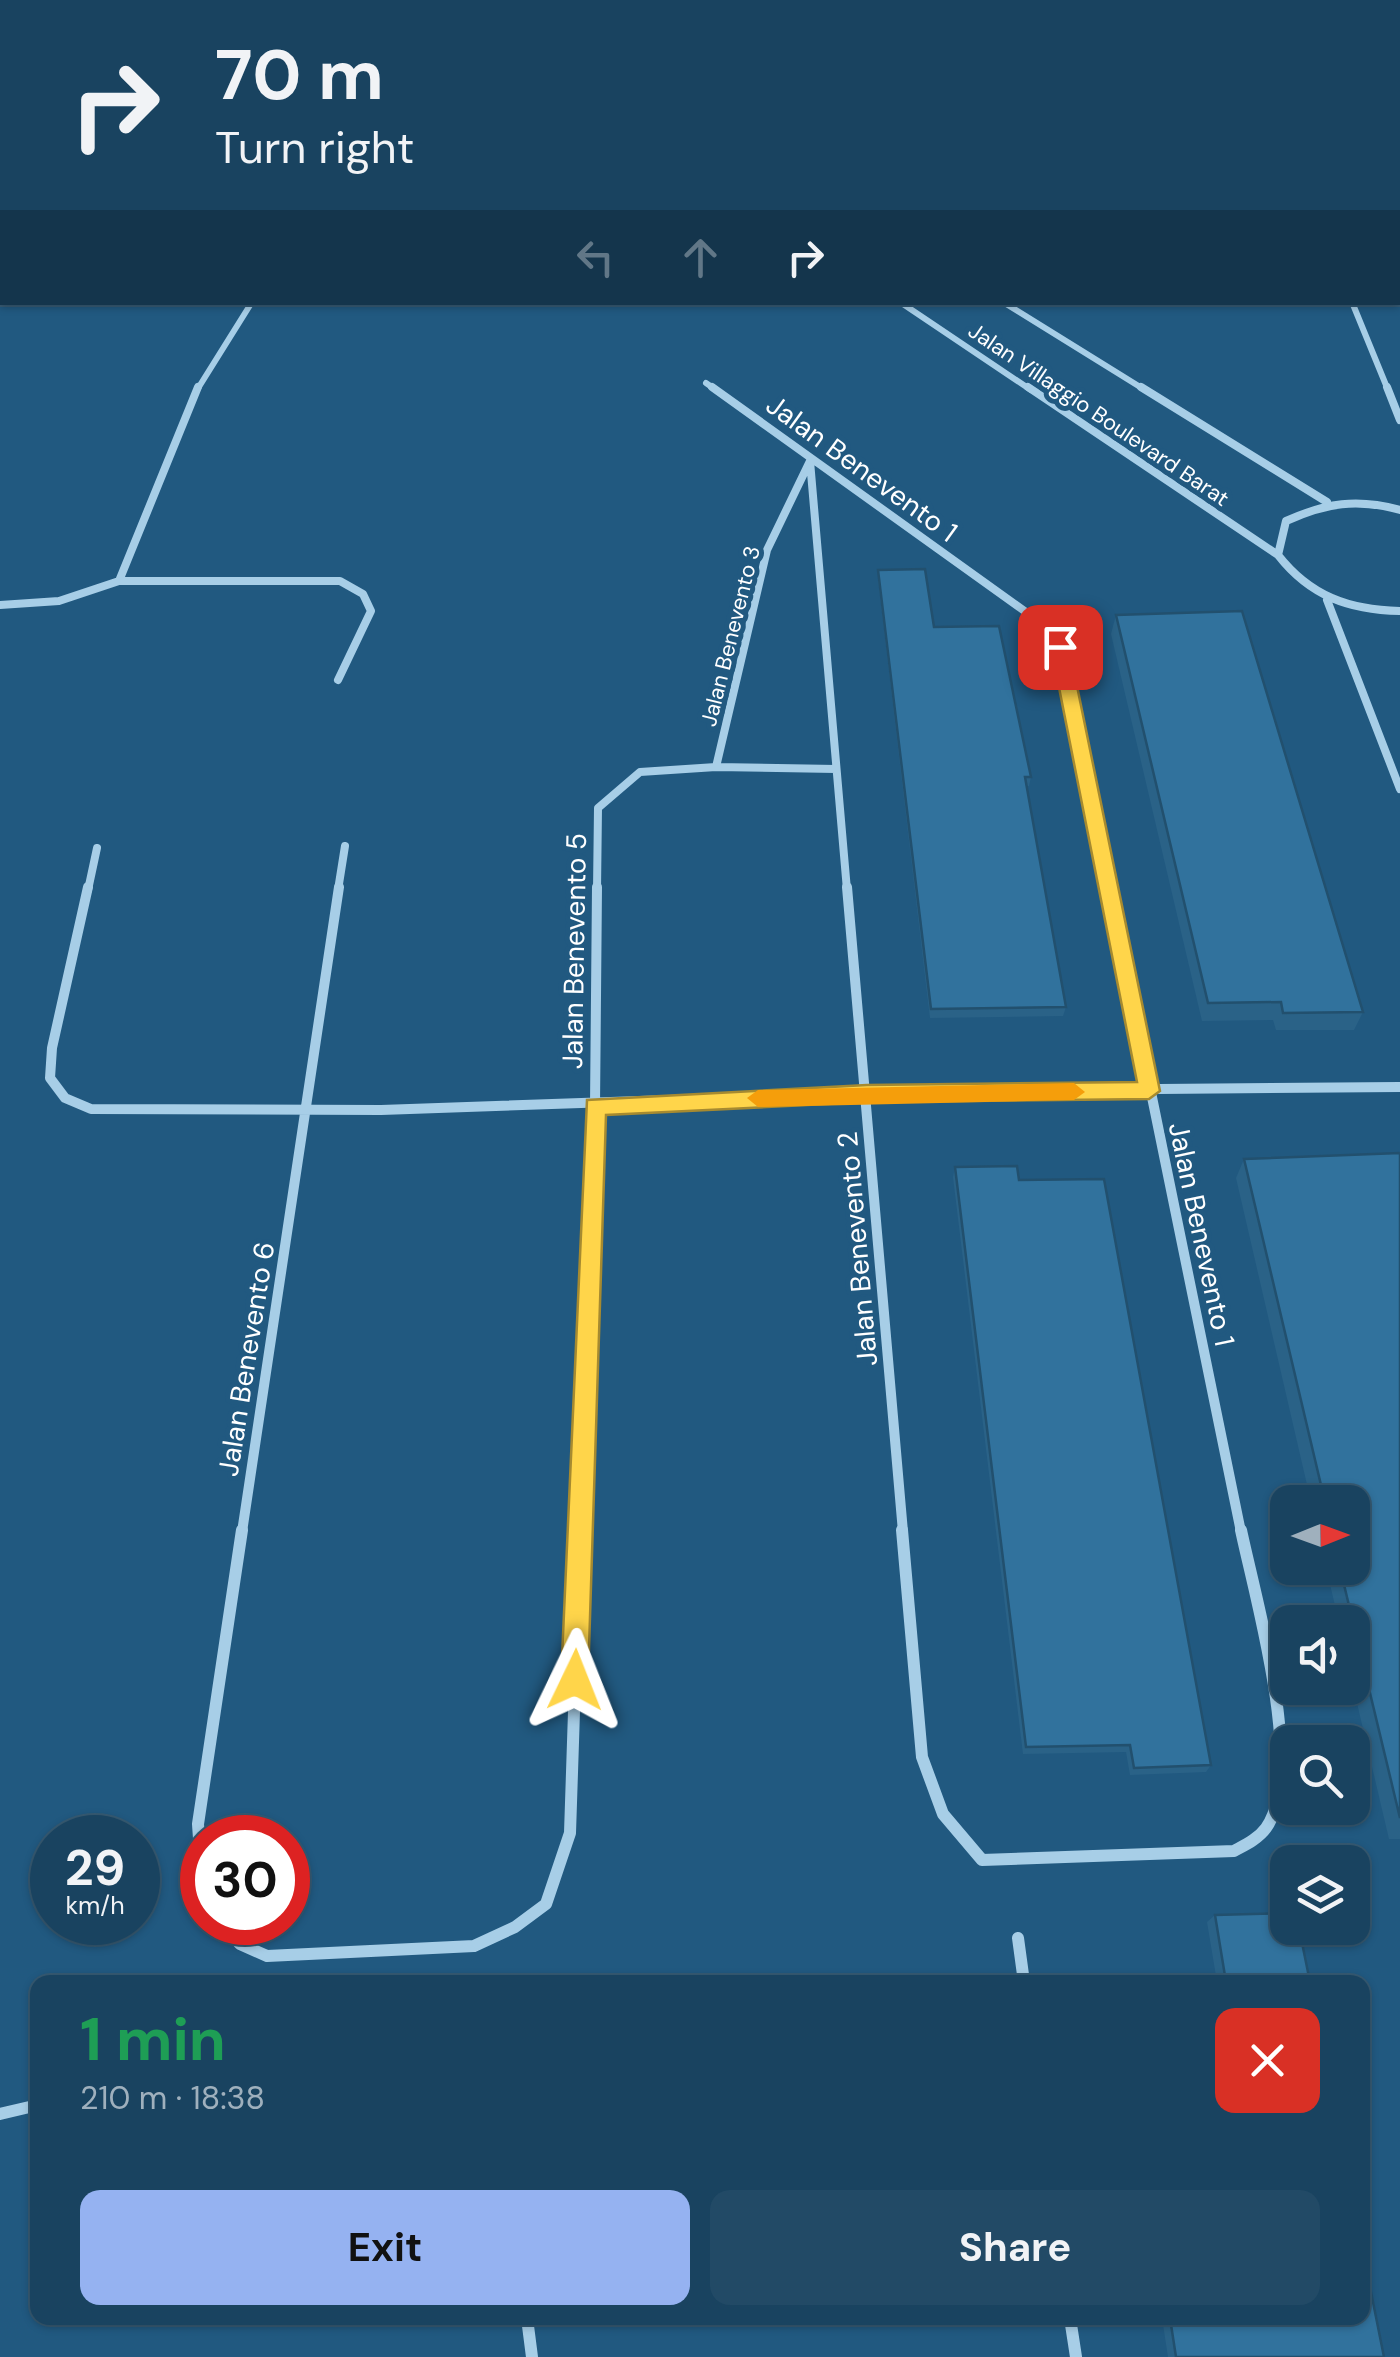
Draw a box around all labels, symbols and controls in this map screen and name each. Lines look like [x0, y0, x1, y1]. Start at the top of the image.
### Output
text: 70 m [215, 30, 384, 121]
icon: right [50, 40, 180, 170]
text: Turn right [215, 118, 414, 177]
icon: left [568, 230, 623, 285]
icon: ahead [673, 230, 728, 285]
icon: right [778, 230, 833, 285]
street label: Jalan Villaggio Boulevard Barat [963, 316, 1235, 513]
street label: Jalan Benevento 1 [759, 386, 965, 550]
street label: Jalan Benevento 3 [694, 543, 767, 729]
pin [1018, 605, 1103, 690]
icon: arrive [1033, 620, 1088, 675]
street label: Jalan Benevento 5 [554, 833, 595, 1069]
street label: Jalan Benevento 1 [1160, 1119, 1243, 1349]
street label: Jalan Benevento 2 [829, 1130, 886, 1368]
street label: Jalan Benevento 6 [210, 1239, 283, 1479]
north arrow [1270, 1485, 1370, 1585]
map controls [1270, 1485, 1370, 1945]
button: sound [1270, 1605, 1370, 1705]
position arrow [523, 1628, 627, 1732]
button: search [1270, 1725, 1370, 1825]
speed limit sign: 30 [180, 1815, 310, 1945]
text: 29 [65, 1835, 125, 1901]
button: layers [1270, 1845, 1370, 1945]
text: km/h [65, 1889, 125, 1922]
text: 1 min [80, 2000, 226, 2079]
button: close [1215, 2008, 1320, 2113]
text: 210 m · 18:38 [80, 2077, 265, 2119]
button: Exit [80, 2190, 690, 2305]
button: Share [710, 2190, 1320, 2305]

